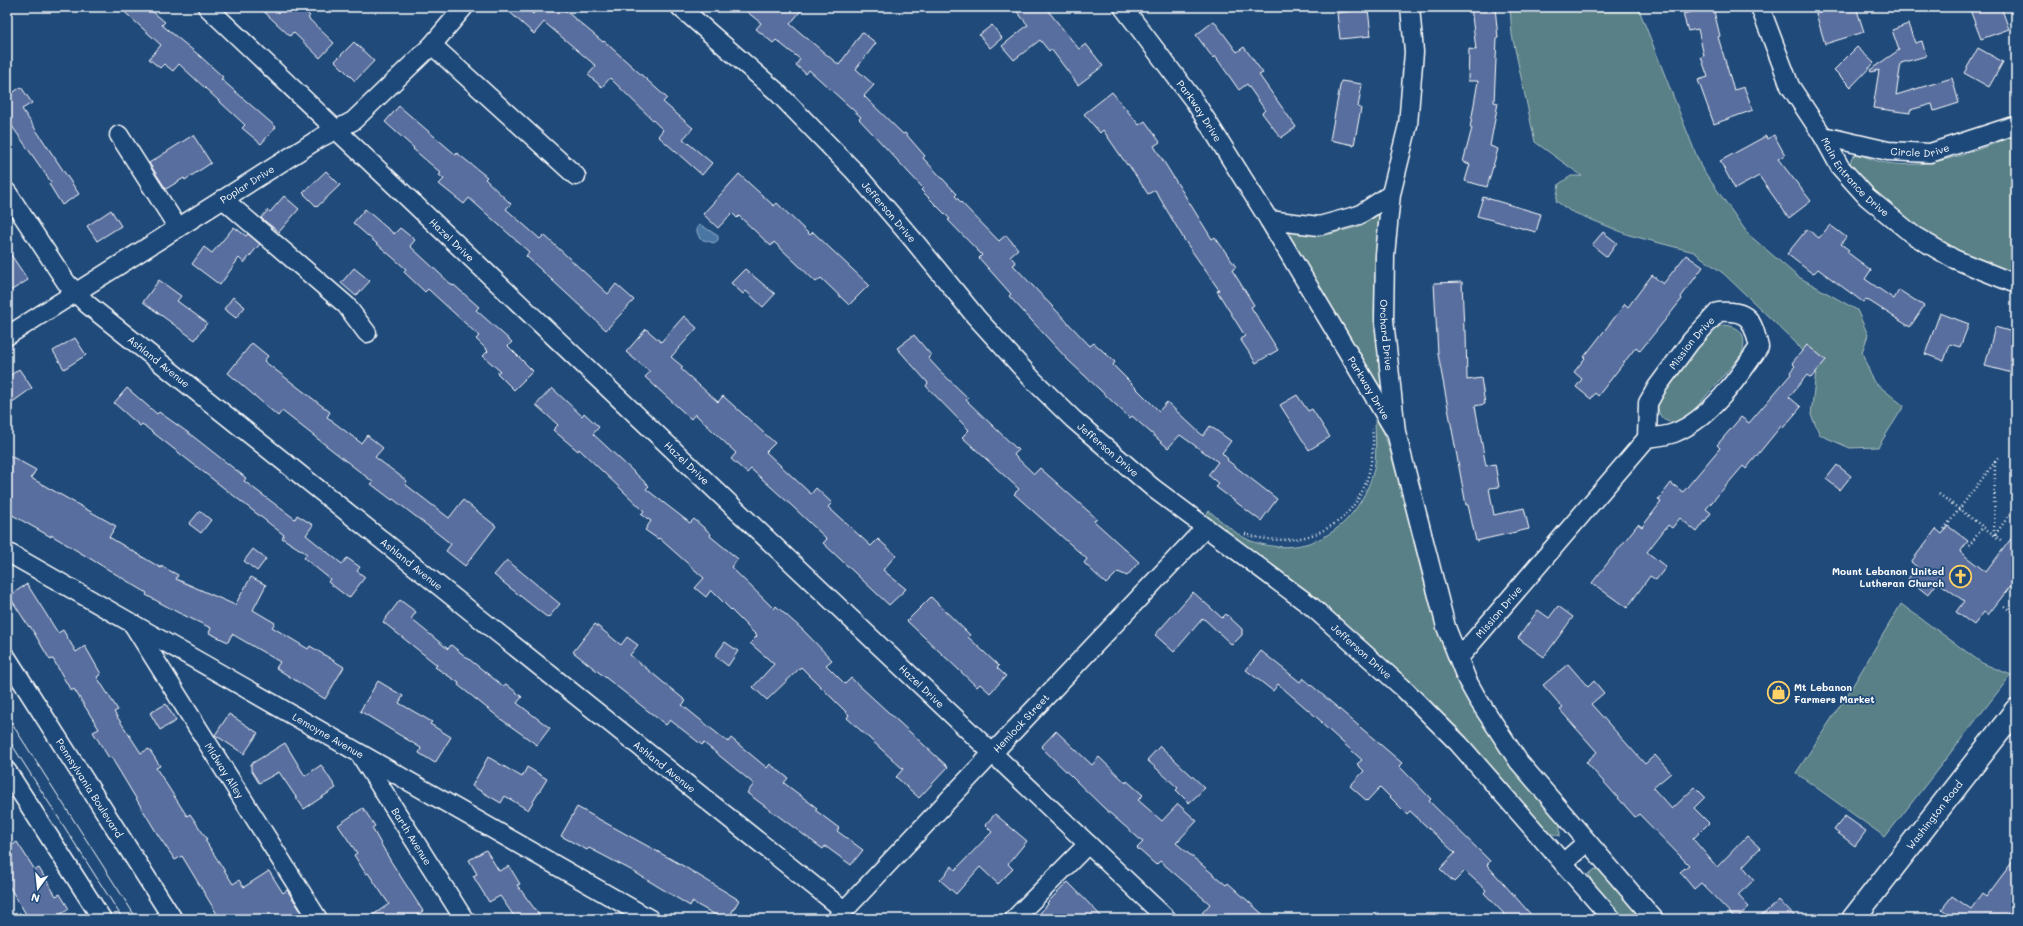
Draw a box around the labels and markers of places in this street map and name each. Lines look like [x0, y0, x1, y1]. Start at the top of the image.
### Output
place label: Mount Lebanon United Lutheran Church [1832, 564, 1945, 590]
church icon: Mount Lebanon United Lutheran Church [1947, 564, 1973, 590]
shop icon: Mt Lebanon Farmers Market [1766, 680, 1792, 706]
place label: Mt Lebanon Farmers Market [1794, 680, 1875, 706]

